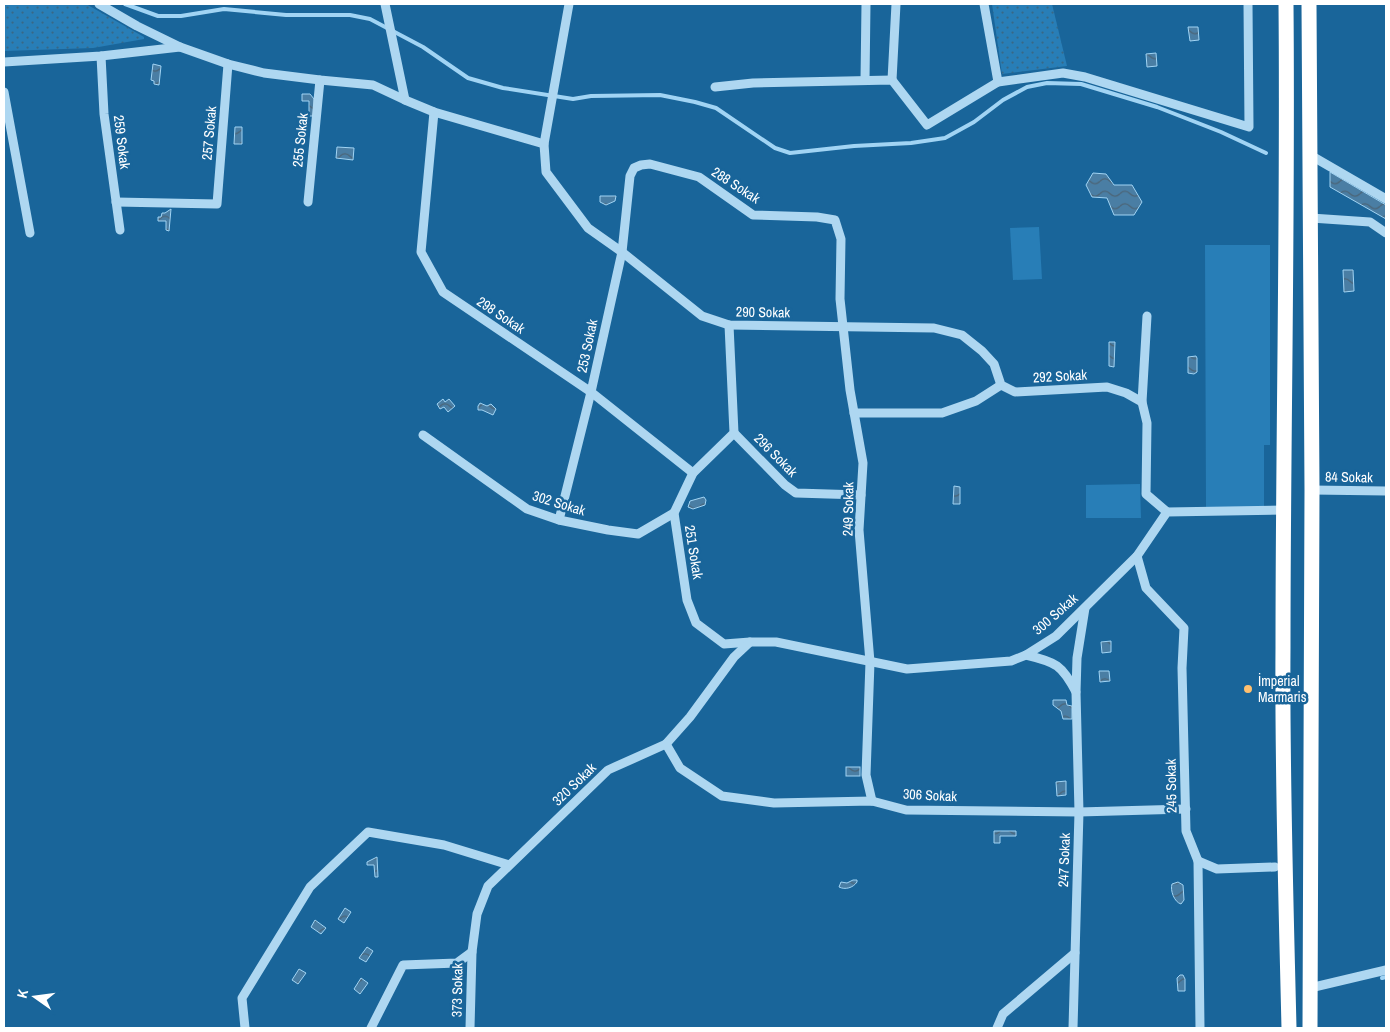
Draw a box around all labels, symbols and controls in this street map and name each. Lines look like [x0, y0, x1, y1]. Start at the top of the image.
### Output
street label: 257 Sokak [198, 105, 220, 161]
street label: 255 Sokak [288, 112, 312, 168]
street label: 259 Sokak [110, 114, 134, 170]
street label: 288 Sokak [708, 163, 764, 207]
street label: 298 Sokak [473, 292, 529, 338]
street label: 290 Sokak [736, 303, 791, 321]
street label: 253 Sokak [573, 317, 601, 374]
street label: 292 Sokak [1032, 366, 1088, 386]
street label: 296 Sokak [750, 429, 802, 481]
street label: 84 Sokak [1325, 468, 1373, 486]
street label: 249 Sokak [839, 481, 857, 536]
street label: 302 Sokak [530, 486, 588, 520]
street label: 251 Sokak [681, 524, 707, 580]
street label: 300 Sokak [1029, 589, 1082, 639]
place label: İmperial Marmaris [1258, 672, 1307, 706]
marker: İmperial Marmaris [1242, 683, 1254, 695]
street label: 245 Sokak [1162, 758, 1180, 813]
street label: 320 Sokak [548, 759, 600, 809]
street label: 306 Sokak [902, 785, 958, 805]
street label: 247 Sokak [1054, 832, 1074, 887]
street label: 373 Sokak [448, 962, 466, 1017]
north arrow [10, 972, 60, 1022]
text: K [13, 987, 32, 1000]

